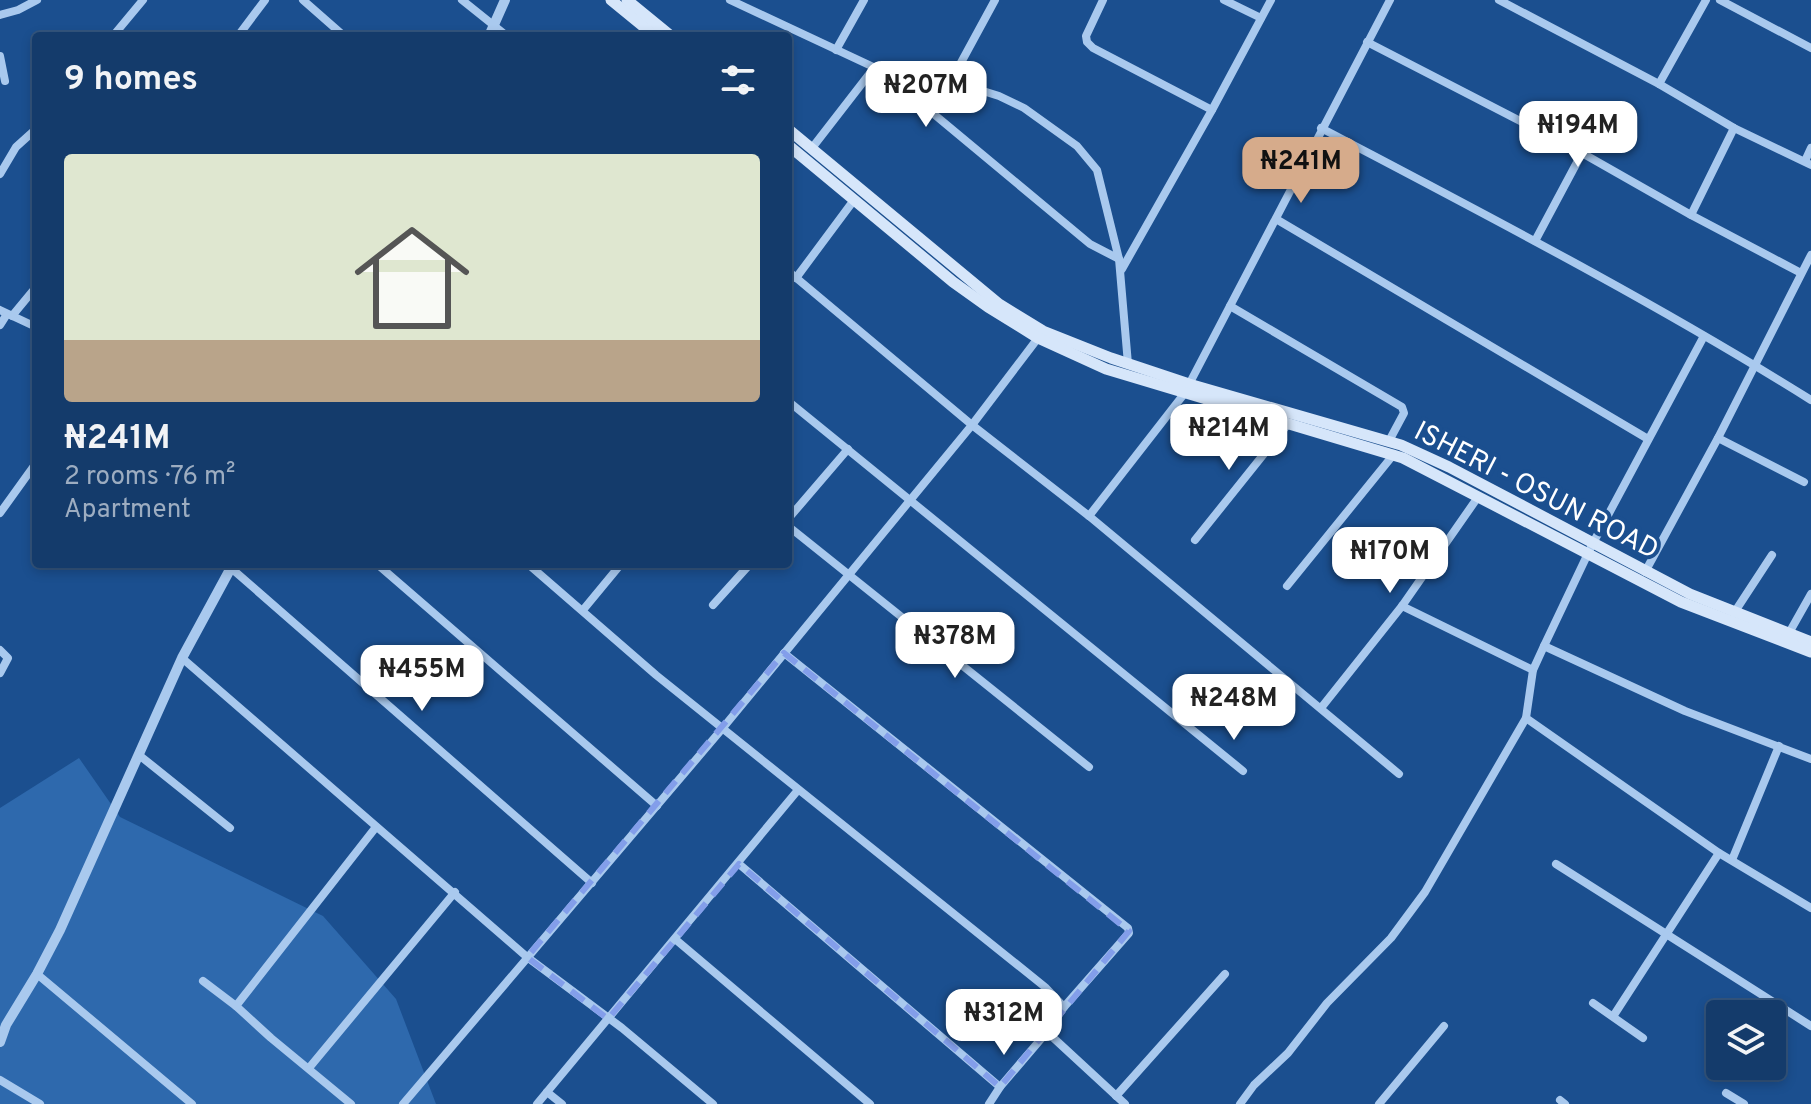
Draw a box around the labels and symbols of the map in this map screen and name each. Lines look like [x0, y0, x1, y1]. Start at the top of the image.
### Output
pin: ₦207M [870, 61, 982, 129]
pin: ₦194M [1522, 101, 1634, 169]
pin: ₦241M [1245, 137, 1357, 205]
pin: ₦214M [1173, 404, 1285, 472]
street label: ISHERI - OSUN ROAD [1407, 414, 1664, 569]
pin: ₦170M [1334, 527, 1446, 595]
pin: ₦378M [899, 612, 1011, 680]
pin: ₦455M [366, 645, 478, 713]
pin: ₦248M [1178, 674, 1290, 742]
pin: ₦312M [948, 989, 1060, 1057]

